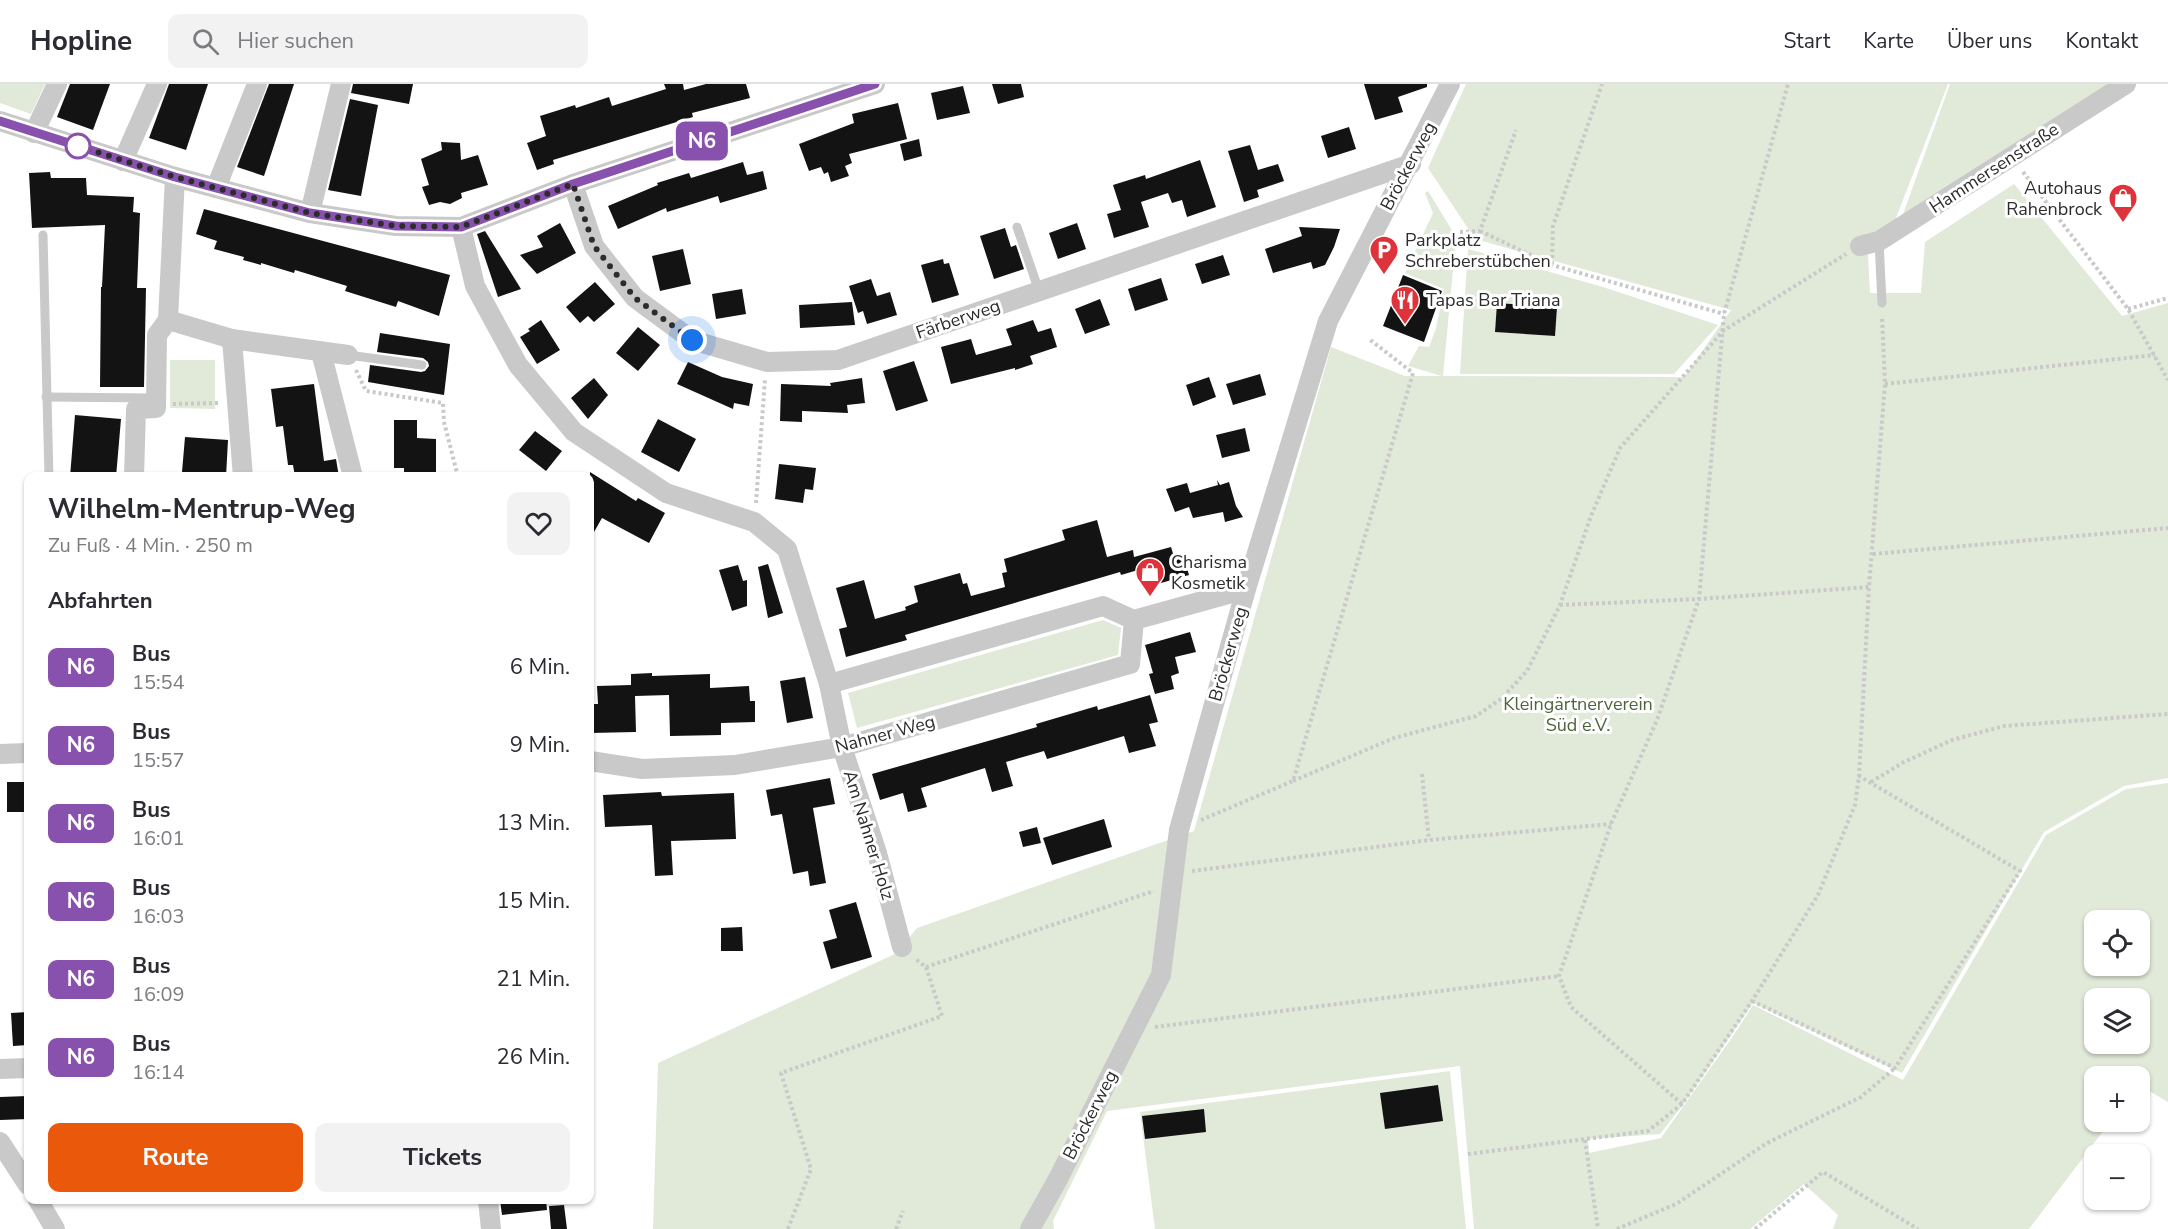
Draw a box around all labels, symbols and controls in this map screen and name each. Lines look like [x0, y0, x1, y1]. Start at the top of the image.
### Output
search box [168, 14, 588, 68]
text: Hopline [30, 22, 132, 60]
icon: search [189, 25, 222, 58]
text: Hier suchen [237, 26, 354, 56]
text: Start [1783, 27, 1830, 55]
text: Karte [1863, 27, 1914, 55]
text: Über uns [1947, 27, 2032, 55]
text: Kontakt [2065, 27, 2138, 55]
street label: Bröckerweg [1375, 117, 1441, 215]
street label: Hammersenstraße [1925, 117, 2063, 219]
line badge: N6 [675, 122, 729, 160]
text: N6 [688, 127, 716, 155]
unlabelled marker [65, 133, 91, 159]
place label: Autohaus Rahenbrock [2006, 176, 2103, 221]
shop icon: Autohaus Rahenbrock [2107, 182, 2139, 224]
place label: Parkplatz Schreberstübchen [1405, 228, 1551, 273]
parking icon: Parkplatz Schreberstübchen [1368, 234, 1400, 276]
restaurant icon: Tapas Bar Triana [1389, 284, 1421, 326]
place label: Tapas Bar Triana [1426, 288, 1560, 312]
street label: Färberweg [913, 293, 1003, 345]
your location [677, 325, 707, 355]
text: Wilhelm-Mentrup-Weg [48, 490, 356, 528]
button: heart [507, 492, 570, 555]
text: Zu Fuß · 4 Min. · 250 m [48, 532, 253, 559]
place label: Charisma Kosmetik [1171, 550, 1247, 595]
shop icon: Charisma Kosmetik [1134, 556, 1166, 598]
text: Abfahrten [48, 586, 153, 616]
street label: Bröckerweg [1203, 604, 1253, 704]
text: Bus [132, 639, 171, 669]
text: 6 Min. [510, 652, 570, 682]
text: N6 [67, 653, 95, 681]
text: 15:54 [132, 669, 185, 696]
park label: Kleingärtnerverein Süd e.V. [1503, 692, 1653, 737]
street label: Nahner Weg [832, 709, 938, 759]
text: Bus [132, 717, 171, 747]
text: 9 Min. [510, 730, 570, 760]
text: N6 [67, 731, 95, 759]
text: 15:57 [132, 747, 185, 774]
street label: Am Nahner Holz [838, 767, 900, 903]
text: Bus [132, 795, 171, 825]
text: 13 Min. [497, 808, 570, 838]
text: N6 [67, 809, 95, 837]
text: 16:01 [132, 825, 185, 852]
text: Bus [132, 873, 171, 903]
text: 15 Min. [497, 886, 570, 916]
text: N6 [67, 887, 95, 915]
text: 16:03 [132, 903, 185, 930]
map controls [2084, 910, 2150, 1210]
button: locate [2084, 910, 2150, 976]
text: Bus [132, 951, 171, 981]
text: 21 Min. [497, 964, 570, 994]
text: N6 [67, 965, 95, 993]
text: 16:09 [132, 981, 185, 1008]
button: layers [2084, 988, 2150, 1054]
text: Bus [132, 1029, 171, 1059]
text: 26 Min. [497, 1042, 570, 1072]
text: N6 [67, 1043, 95, 1071]
text: 16:14 [132, 1059, 185, 1086]
street label: Bröckerweg [1057, 1066, 1123, 1164]
button: + [2084, 1066, 2150, 1132]
button: Route [48, 1123, 303, 1192]
button: Tickets [315, 1123, 570, 1192]
button: − [2084, 1144, 2150, 1210]

